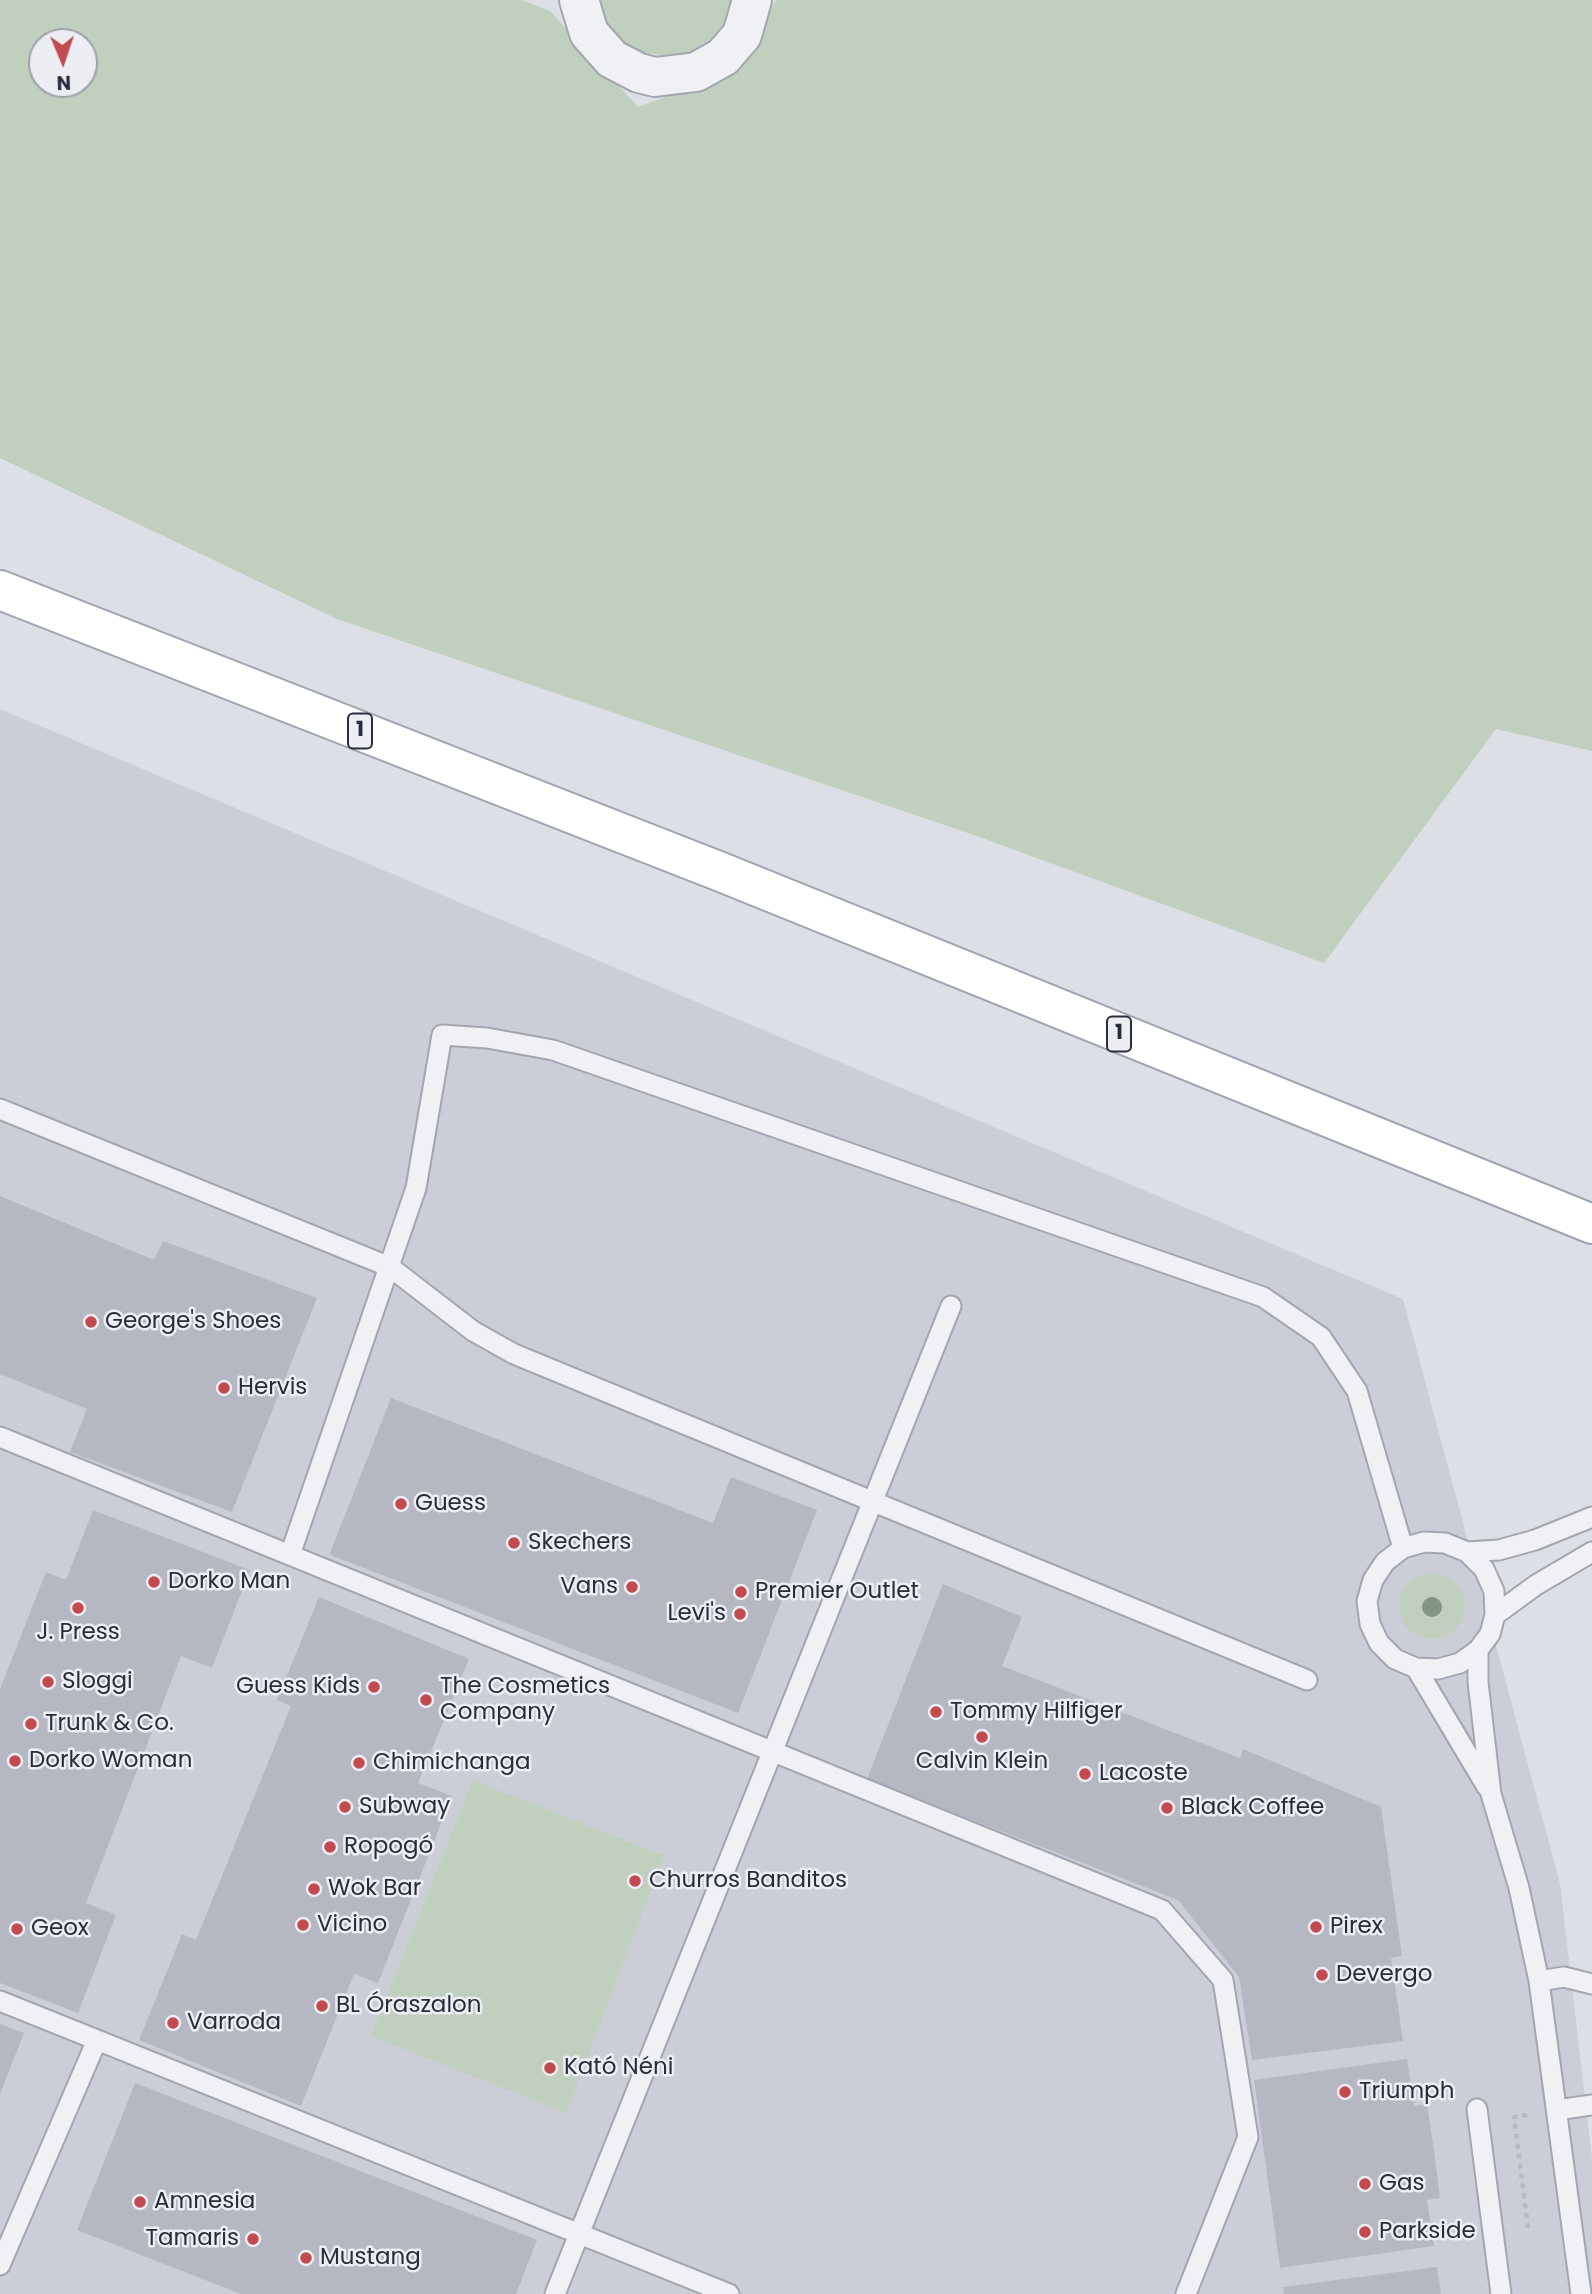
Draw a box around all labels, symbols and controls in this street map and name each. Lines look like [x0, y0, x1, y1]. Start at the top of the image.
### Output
north arrow [28, 28, 98, 98]
text: N [56, 69, 71, 96]
road number: 1 [348, 714, 372, 748]
road number: 1 [1107, 1016, 1131, 1052]
place label: George's Shoes [105, 1308, 281, 1336]
marker: George's Shoes [83, 1314, 99, 1330]
place label: Hervis [238, 1374, 307, 1402]
marker: Hervis [216, 1380, 232, 1396]
place label: Guess [415, 1490, 486, 1518]
marker: Guess [393, 1496, 409, 1512]
place label: Skechers [528, 1529, 631, 1557]
marker: Skechers [506, 1535, 522, 1551]
place label: Dorko Man [168, 1568, 290, 1596]
place label: Vans [560, 1573, 618, 1601]
marker: Dorko Man [146, 1574, 162, 1590]
place label: Premier Outlet [755, 1578, 919, 1606]
marker: Vans [624, 1579, 640, 1595]
marker: Premier Outlet [733, 1584, 749, 1600]
marker: J. Press [70, 1600, 86, 1616]
place label: Levi's [668, 1600, 726, 1628]
marker: Levi's [732, 1606, 748, 1622]
place label: J. Press [36, 1619, 120, 1647]
place label: Sloggi [62, 1668, 133, 1696]
place label: Guess Kids [236, 1673, 360, 1701]
place label: The Cosmetics Company [440, 1673, 610, 1727]
marker: Sloggi [40, 1674, 56, 1690]
marker: Guess Kids [366, 1679, 382, 1695]
marker: The Cosmetics Company [418, 1692, 434, 1708]
place label: Tommy Hilfiger [950, 1698, 1122, 1726]
marker: Tommy Hilfiger [928, 1704, 944, 1720]
place label: Trunk & Co. [45, 1710, 174, 1738]
marker: Trunk & Co. [23, 1716, 39, 1732]
marker: Calvin Klein [974, 1729, 990, 1745]
place label: Dorko Woman [29, 1747, 192, 1775]
place label: Calvin Klein [916, 1748, 1048, 1776]
place label: Chimichanga [373, 1749, 531, 1777]
marker: Dorko Woman [7, 1753, 23, 1769]
marker: Chimichanga [351, 1755, 367, 1771]
place label: Lacoste [1099, 1760, 1188, 1788]
marker: Lacoste [1077, 1766, 1093, 1782]
place label: Subway [359, 1793, 450, 1821]
place label: Black Coffee [1181, 1794, 1324, 1822]
marker: Subway [337, 1799, 353, 1815]
marker: Black Coffee [1159, 1800, 1175, 1816]
place label: Ropogó [344, 1833, 433, 1861]
marker: Ropogó [322, 1839, 338, 1855]
place label: Churros Banditos [649, 1867, 847, 1895]
marker: Churros Banditos [627, 1873, 643, 1889]
place label: Wok Bar [328, 1875, 421, 1903]
marker: Wok Bar [306, 1881, 322, 1897]
place label: Vicino [317, 1911, 387, 1939]
place label: Pirex [1330, 1913, 1383, 1941]
place label: Geox [31, 1915, 89, 1943]
marker: Vicino [295, 1917, 311, 1933]
marker: Pirex [1308, 1919, 1324, 1935]
marker: Geox [9, 1921, 25, 1937]
place label: Devergo [1336, 1961, 1433, 1989]
marker: Devergo [1314, 1967, 1330, 1983]
place label: BL Óraszalon [336, 1992, 481, 2020]
marker: BL Óraszalon [314, 1998, 330, 2014]
place label: Varroda [187, 2009, 281, 2037]
marker: Varroda [165, 2015, 181, 2031]
place label: Kató Néni [564, 2054, 673, 2082]
marker: Kató Néni [542, 2060, 558, 2076]
place label: Triumph [1359, 2078, 1454, 2106]
marker: Triumph [1337, 2084, 1353, 2100]
place label: Gas [1379, 2170, 1424, 2198]
marker: Gas [1357, 2176, 1373, 2192]
place label: Amnesia [154, 2188, 255, 2216]
marker: Amnesia [132, 2194, 148, 2210]
place label: Parkside [1379, 2218, 1476, 2246]
marker: Parkside [1357, 2224, 1373, 2240]
place label: Tamaris [146, 2225, 239, 2253]
marker: Tamaris [245, 2231, 261, 2247]
place label: Mustang [320, 2244, 421, 2272]
marker: Mustang [298, 2250, 314, 2266]

